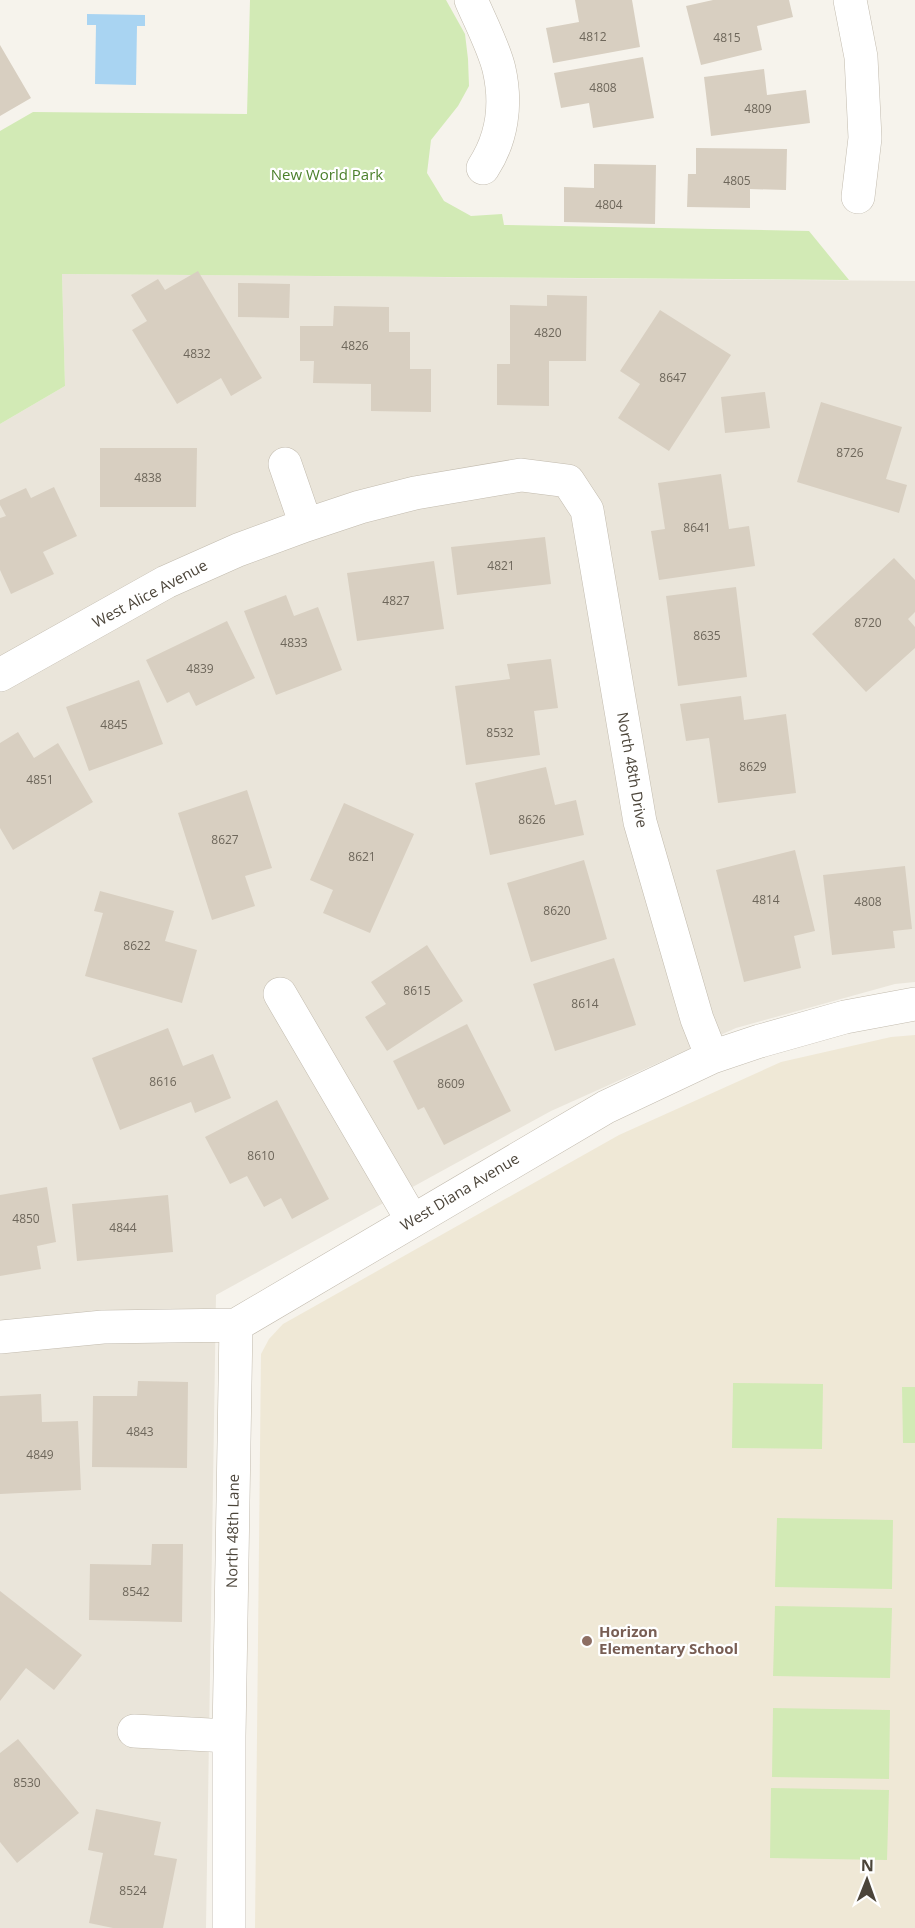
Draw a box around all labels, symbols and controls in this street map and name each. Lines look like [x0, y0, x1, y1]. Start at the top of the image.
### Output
house number: 4812 [579, 28, 607, 45]
house number: 4815 [713, 29, 741, 46]
house number: 4808 [589, 79, 617, 96]
house number: 4809 [744, 100, 772, 117]
park label: New World Park [271, 164, 383, 184]
house number: 4805 [723, 172, 751, 189]
house number: 4804 [595, 196, 623, 213]
house number: 4820 [534, 324, 562, 341]
house number: 4826 [341, 337, 369, 354]
house number: 4832 [183, 345, 211, 362]
house number: 8647 [659, 369, 687, 386]
house number: 8726 [836, 444, 864, 461]
house number: 4838 [134, 469, 162, 486]
house number: 8641 [683, 519, 711, 536]
street label: West Alice Avenue [89, 554, 210, 632]
house number: 4821 [487, 557, 515, 574]
house number: 4827 [382, 592, 410, 609]
house number: 8720 [854, 614, 882, 631]
house number: 8635 [693, 627, 721, 644]
house number: 4833 [280, 634, 308, 651]
house number: 4839 [186, 660, 214, 677]
street label: North 48th Drive [613, 710, 653, 829]
house number: 4845 [100, 716, 128, 733]
house number: 8532 [486, 724, 514, 741]
house number: 8629 [739, 758, 767, 775]
house number: 4851 [26, 771, 54, 788]
house number: 8626 [518, 811, 546, 828]
house number: 8627 [211, 831, 239, 848]
house number: 8621 [348, 848, 376, 865]
house number: 4814 [752, 891, 780, 908]
house number: 4808 [854, 893, 882, 910]
house number: 8620 [543, 902, 571, 919]
house number: 8622 [123, 937, 151, 954]
house number: 8615 [403, 982, 431, 999]
house number: 8614 [571, 995, 599, 1012]
house number: 8616 [149, 1073, 177, 1090]
house number: 8609 [437, 1075, 465, 1092]
house number: 8610 [247, 1147, 275, 1164]
street label: West Diana Avenue [396, 1148, 523, 1235]
house number: 4850 [12, 1210, 40, 1227]
house number: 4844 [109, 1219, 137, 1236]
house number: 4843 [126, 1423, 154, 1440]
house number: 4849 [26, 1446, 54, 1463]
street label: North 48th Lane [221, 1474, 243, 1588]
house number: 8542 [122, 1583, 150, 1600]
place label: Horizon Elementary School [599, 1621, 738, 1658]
marker: Horizon Elementary School [580, 1634, 594, 1648]
house number: 8530 [13, 1774, 41, 1791]
north arrow [837, 1850, 897, 1910]
text: N [861, 1854, 874, 1876]
house number: 8524 [119, 1882, 147, 1899]

